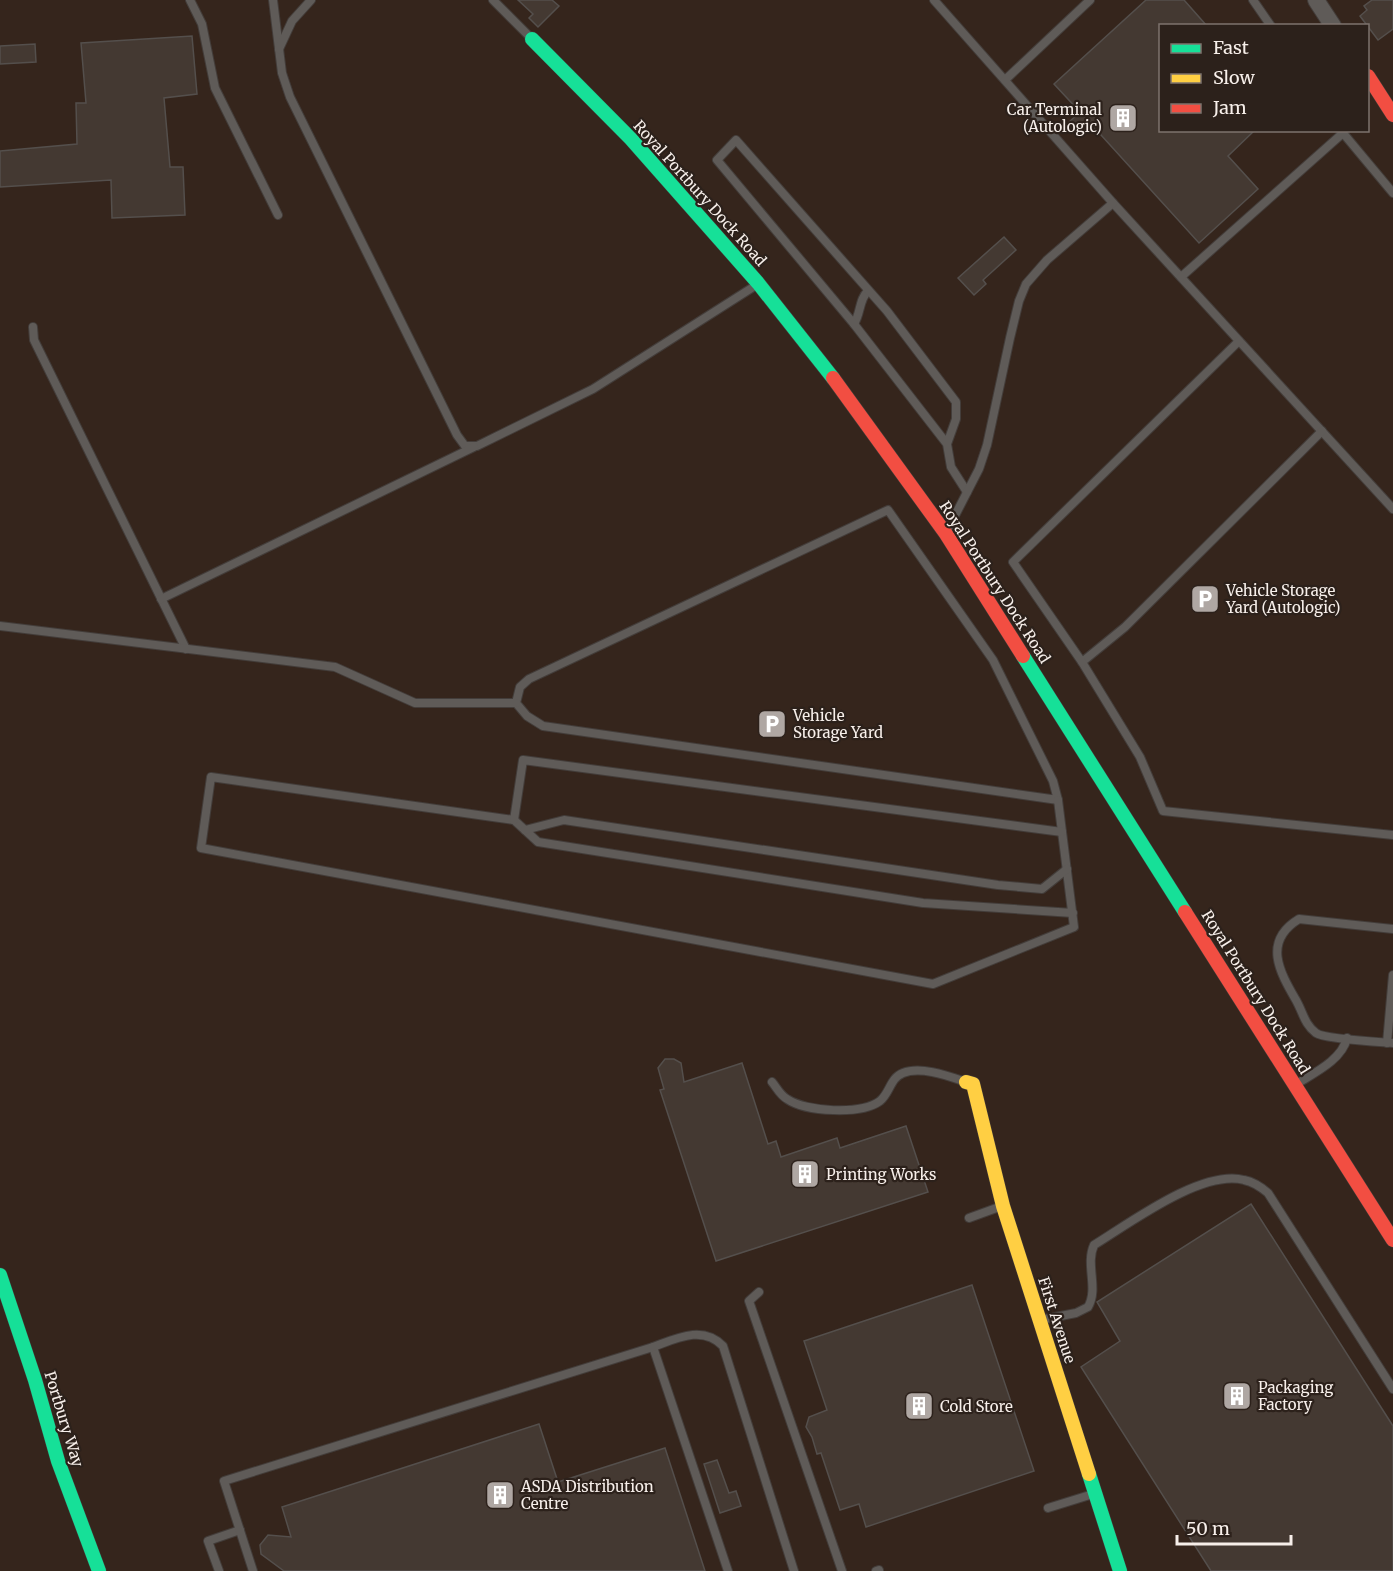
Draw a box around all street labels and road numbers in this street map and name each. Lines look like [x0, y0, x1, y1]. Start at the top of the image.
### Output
street label: Royal Portbury Dock Road [630, 116, 770, 270]
street label: Royal Portbury Dock Road [935, 497, 1055, 667]
street label: Royal Portbury Dock Road [1198, 907, 1314, 1077]
street label: First Avenue [1034, 1274, 1080, 1366]
street label: Portbury Way [40, 1369, 88, 1469]

